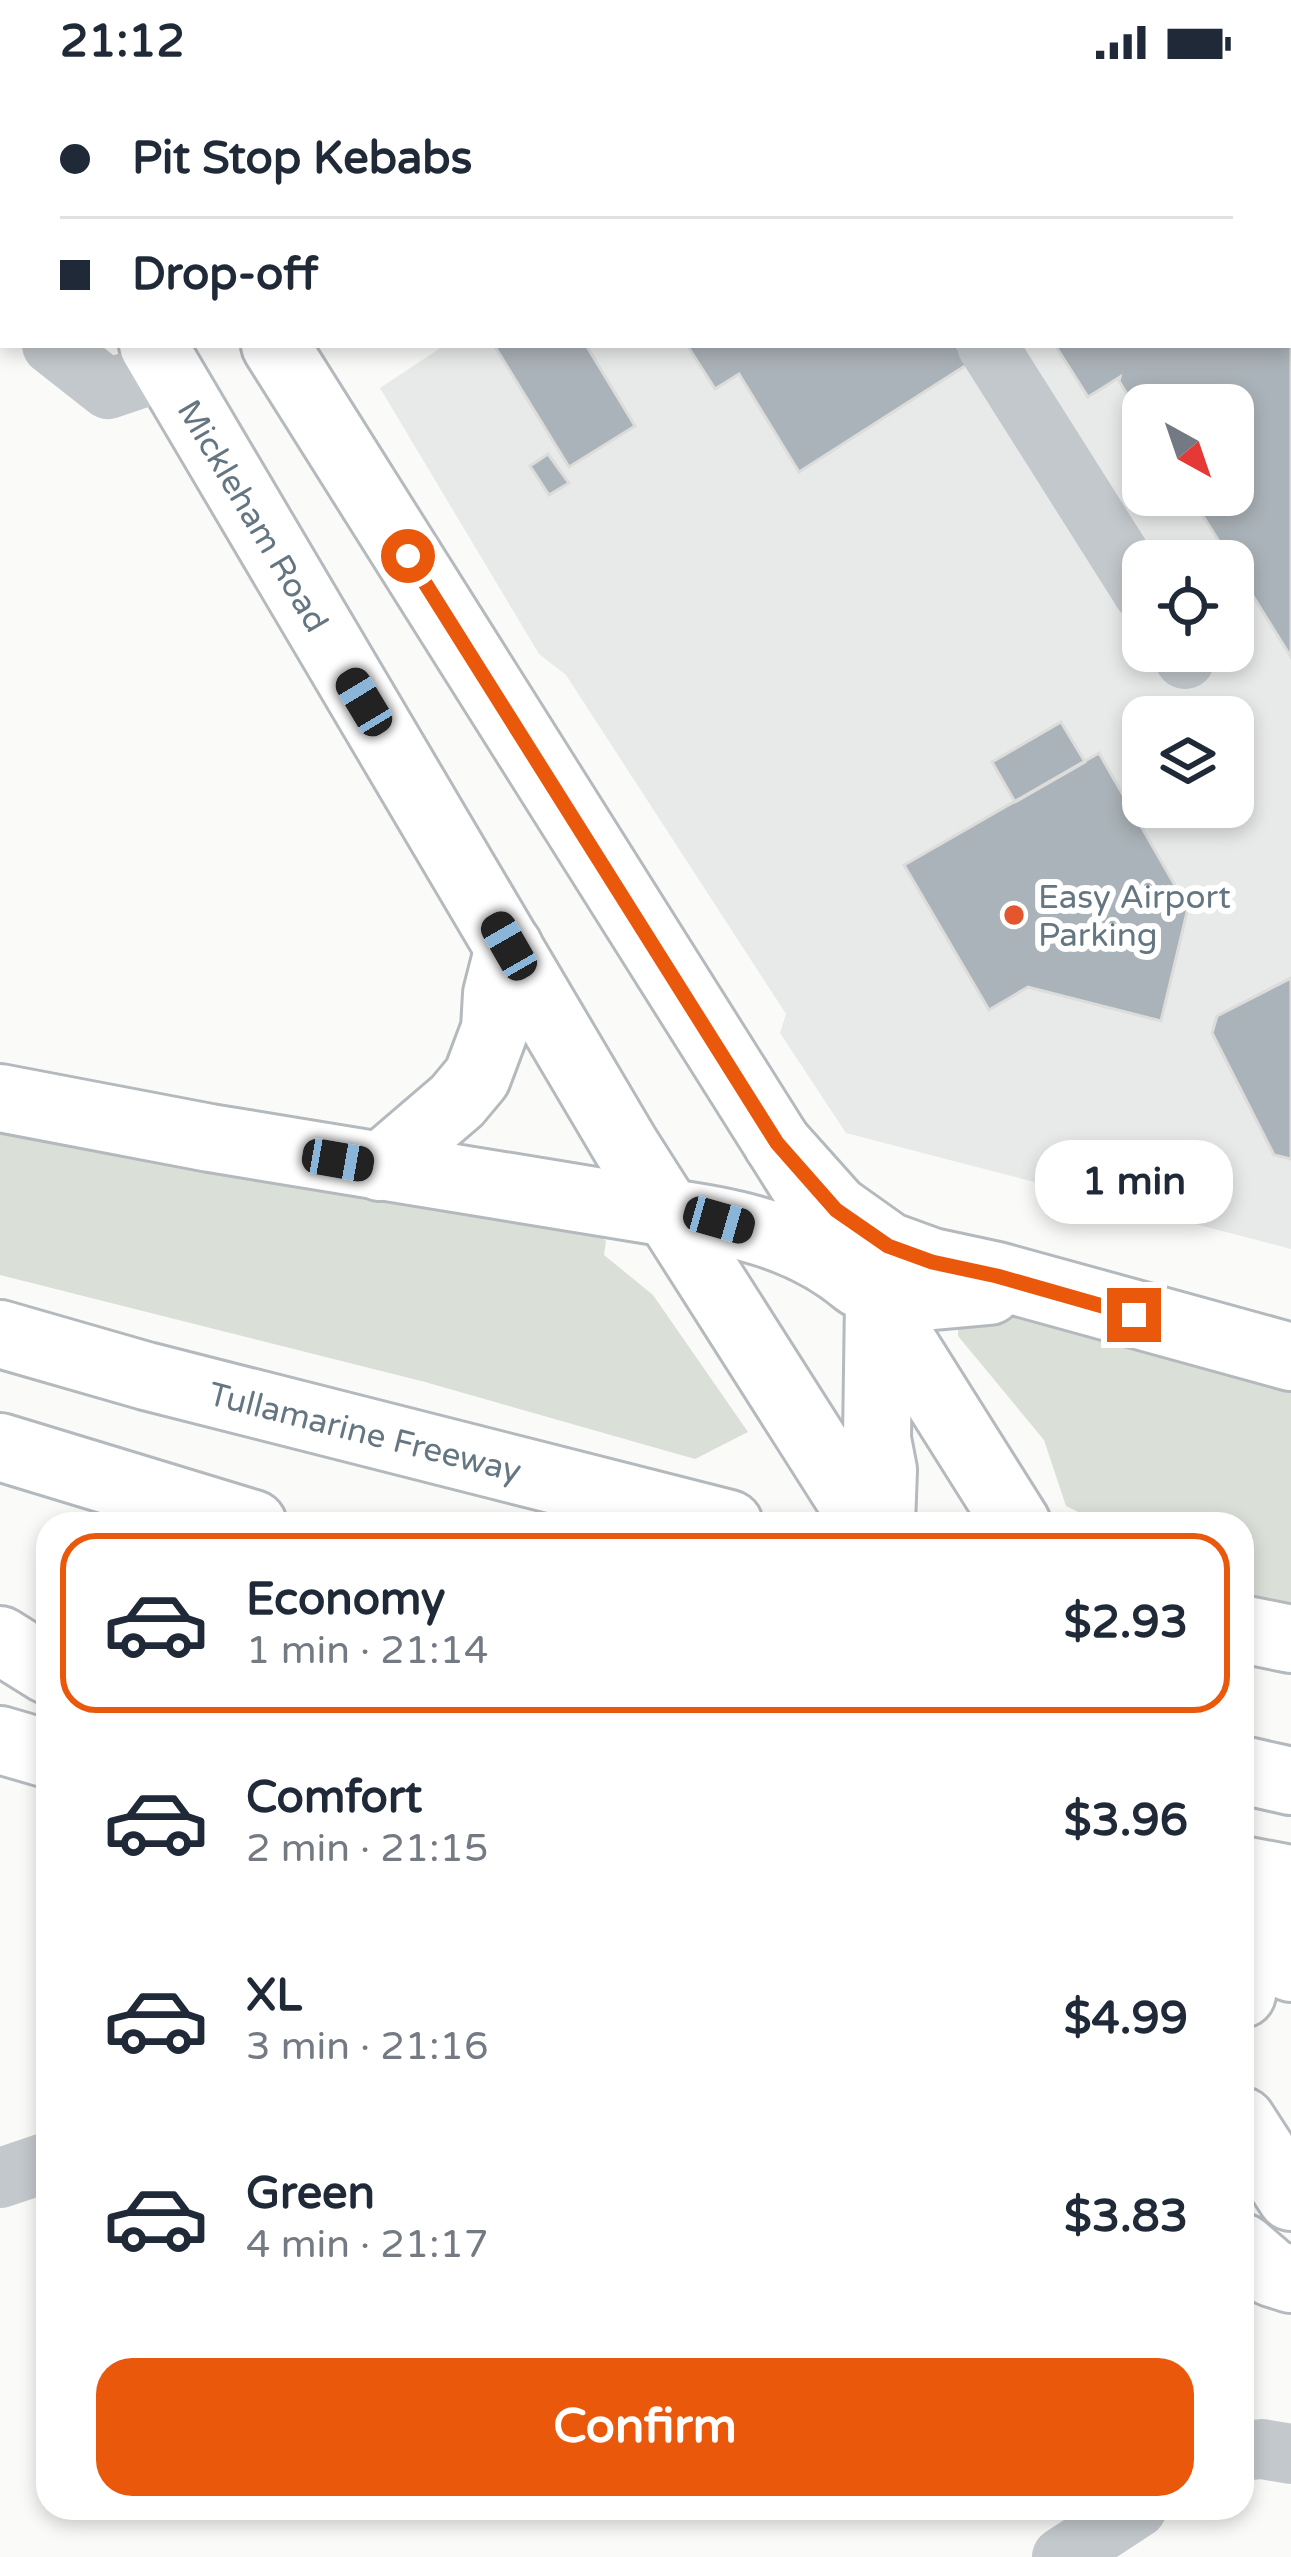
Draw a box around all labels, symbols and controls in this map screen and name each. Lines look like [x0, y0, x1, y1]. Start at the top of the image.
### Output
text: 21:12 [60, 15, 185, 69]
text: Pit Stop Kebabs [132, 132, 472, 186]
text: Drop-off [132, 248, 318, 302]
north arrow [1122, 384, 1254, 516]
map controls [1122, 384, 1254, 828]
street label: Mickleham Road [169, 393, 336, 639]
route start [381, 529, 435, 583]
button: locate [1122, 540, 1254, 672]
car [330, 662, 398, 742]
button: layers [1122, 696, 1254, 828]
place label: Easy Airport Parking [1038, 878, 1231, 955]
marker: Easy Airport Parking [1001, 902, 1027, 928]
car [475, 906, 543, 986]
car [299, 1136, 377, 1184]
callout: 1 min [1035, 1141, 1233, 1225]
text: 1 min [1082, 1158, 1186, 1205]
car [679, 1193, 759, 1247]
route end [1107, 1288, 1161, 1342]
street label: Tullamarine Freeway [204, 1375, 525, 1491]
icon: car [102, 1569, 210, 1677]
text: Economy [246, 1573, 445, 1627]
text: $2.93 [1064, 1596, 1188, 1650]
text: 1 min · 21:14 [246, 1627, 488, 1674]
icon: car [102, 1767, 210, 1875]
text: Comfort [246, 1771, 422, 1825]
text: $3.96 [1064, 1794, 1188, 1848]
text: 2 min · 21:15 [246, 1825, 488, 1872]
icon: car [102, 1965, 210, 2073]
text: XL [246, 1969, 302, 2023]
text: $4.99 [1064, 1992, 1188, 2046]
text: 3 min · 21:16 [246, 2023, 488, 2070]
icon: car [102, 2163, 210, 2271]
text: Green [246, 2167, 375, 2221]
text: $3.83 [1064, 2190, 1188, 2244]
text: 4 min · 21:17 [246, 2221, 488, 2268]
button: Confirm [96, 2358, 1194, 2496]

